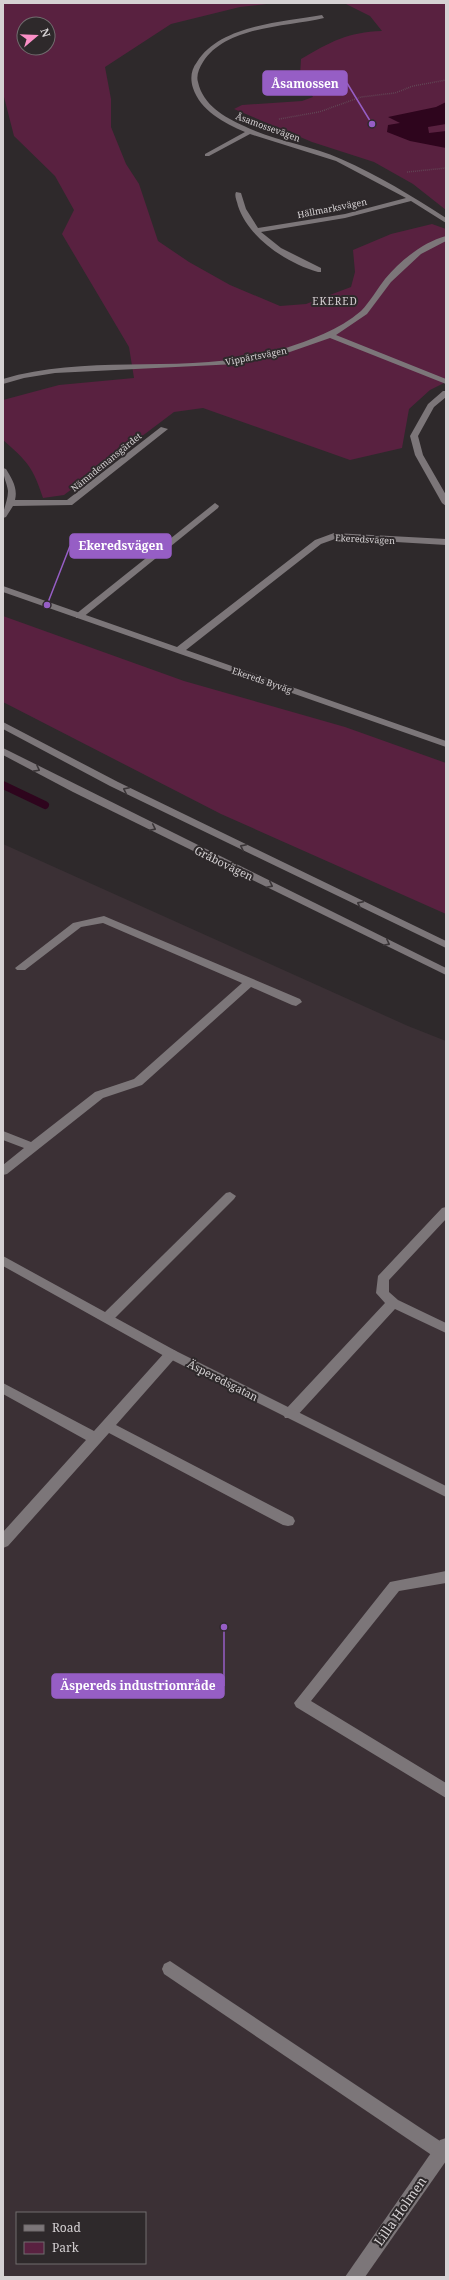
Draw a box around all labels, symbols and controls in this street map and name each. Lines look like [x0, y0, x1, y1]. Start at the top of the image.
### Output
north arrow [16, 16, 56, 56]
text: N [37, 26, 55, 39]
callout: Åsamossen [263, 71, 347, 95]
text: Åsamossen [271, 75, 339, 92]
street label: Åsamossevägen [234, 109, 302, 145]
street label: Hällmarksvägen [296, 195, 368, 221]
district label: EKERED [312, 294, 358, 308]
street label: Vippärtsvägen [224, 344, 288, 368]
street label: Nämndemansgärdet [68, 429, 144, 495]
street label: Ekeredsvägen [335, 531, 395, 547]
callout: Ekeredsvägen [70, 534, 171, 558]
text: Ekeredsvägen [79, 537, 163, 554]
street label: Ekereds Byväg [230, 664, 294, 696]
one-way arrow [33, 764, 41, 772]
one-way arrow [123, 787, 131, 795]
one-way arrow [149, 823, 157, 831]
street label: Gråbovägen [192, 842, 256, 884]
one-way arrow [240, 844, 248, 852]
one-way arrow [266, 881, 273, 888]
one-way arrow [357, 901, 365, 908]
one-way arrow [382, 938, 390, 946]
street label: Äsperedsgatan [185, 1356, 261, 1404]
callout: Äspereds industriområde [52, 1674, 224, 1698]
text: Äspereds industriområde [60, 1677, 216, 1694]
street label: Lilla Holmen [370, 2172, 431, 2249]
legend [16, 2212, 146, 2264]
text: Road [52, 2219, 82, 2236]
text: Park [52, 2239, 80, 2256]

